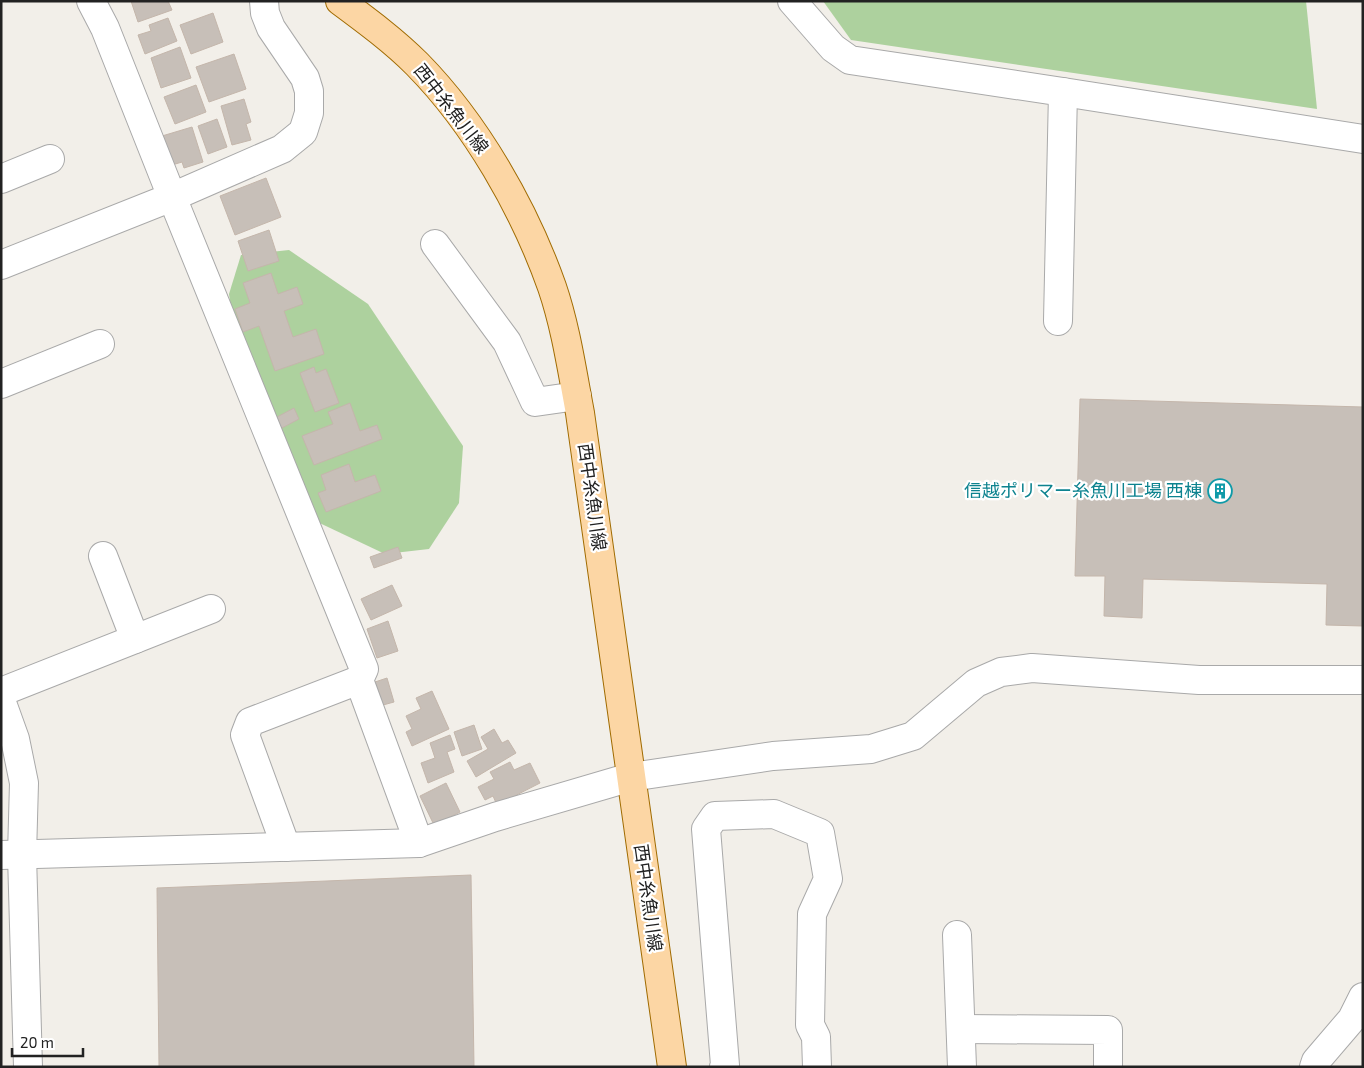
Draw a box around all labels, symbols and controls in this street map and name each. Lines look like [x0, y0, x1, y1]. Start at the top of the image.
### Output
street label: 西中糸魚川線 [410, 59, 494, 158]
street label: 西中糸魚川線 [575, 442, 611, 552]
building icon: 信越ポリマー糸魚川工場 西棟 [1207, 478, 1233, 504]
place label: 信越ポリマー糸魚川工場 西棟 [964, 479, 1202, 501]
street label: 西中糸魚川線 [631, 843, 667, 953]
scale bar [12, 1026, 84, 1058]
text: 20 m [20, 1033, 54, 1051]

